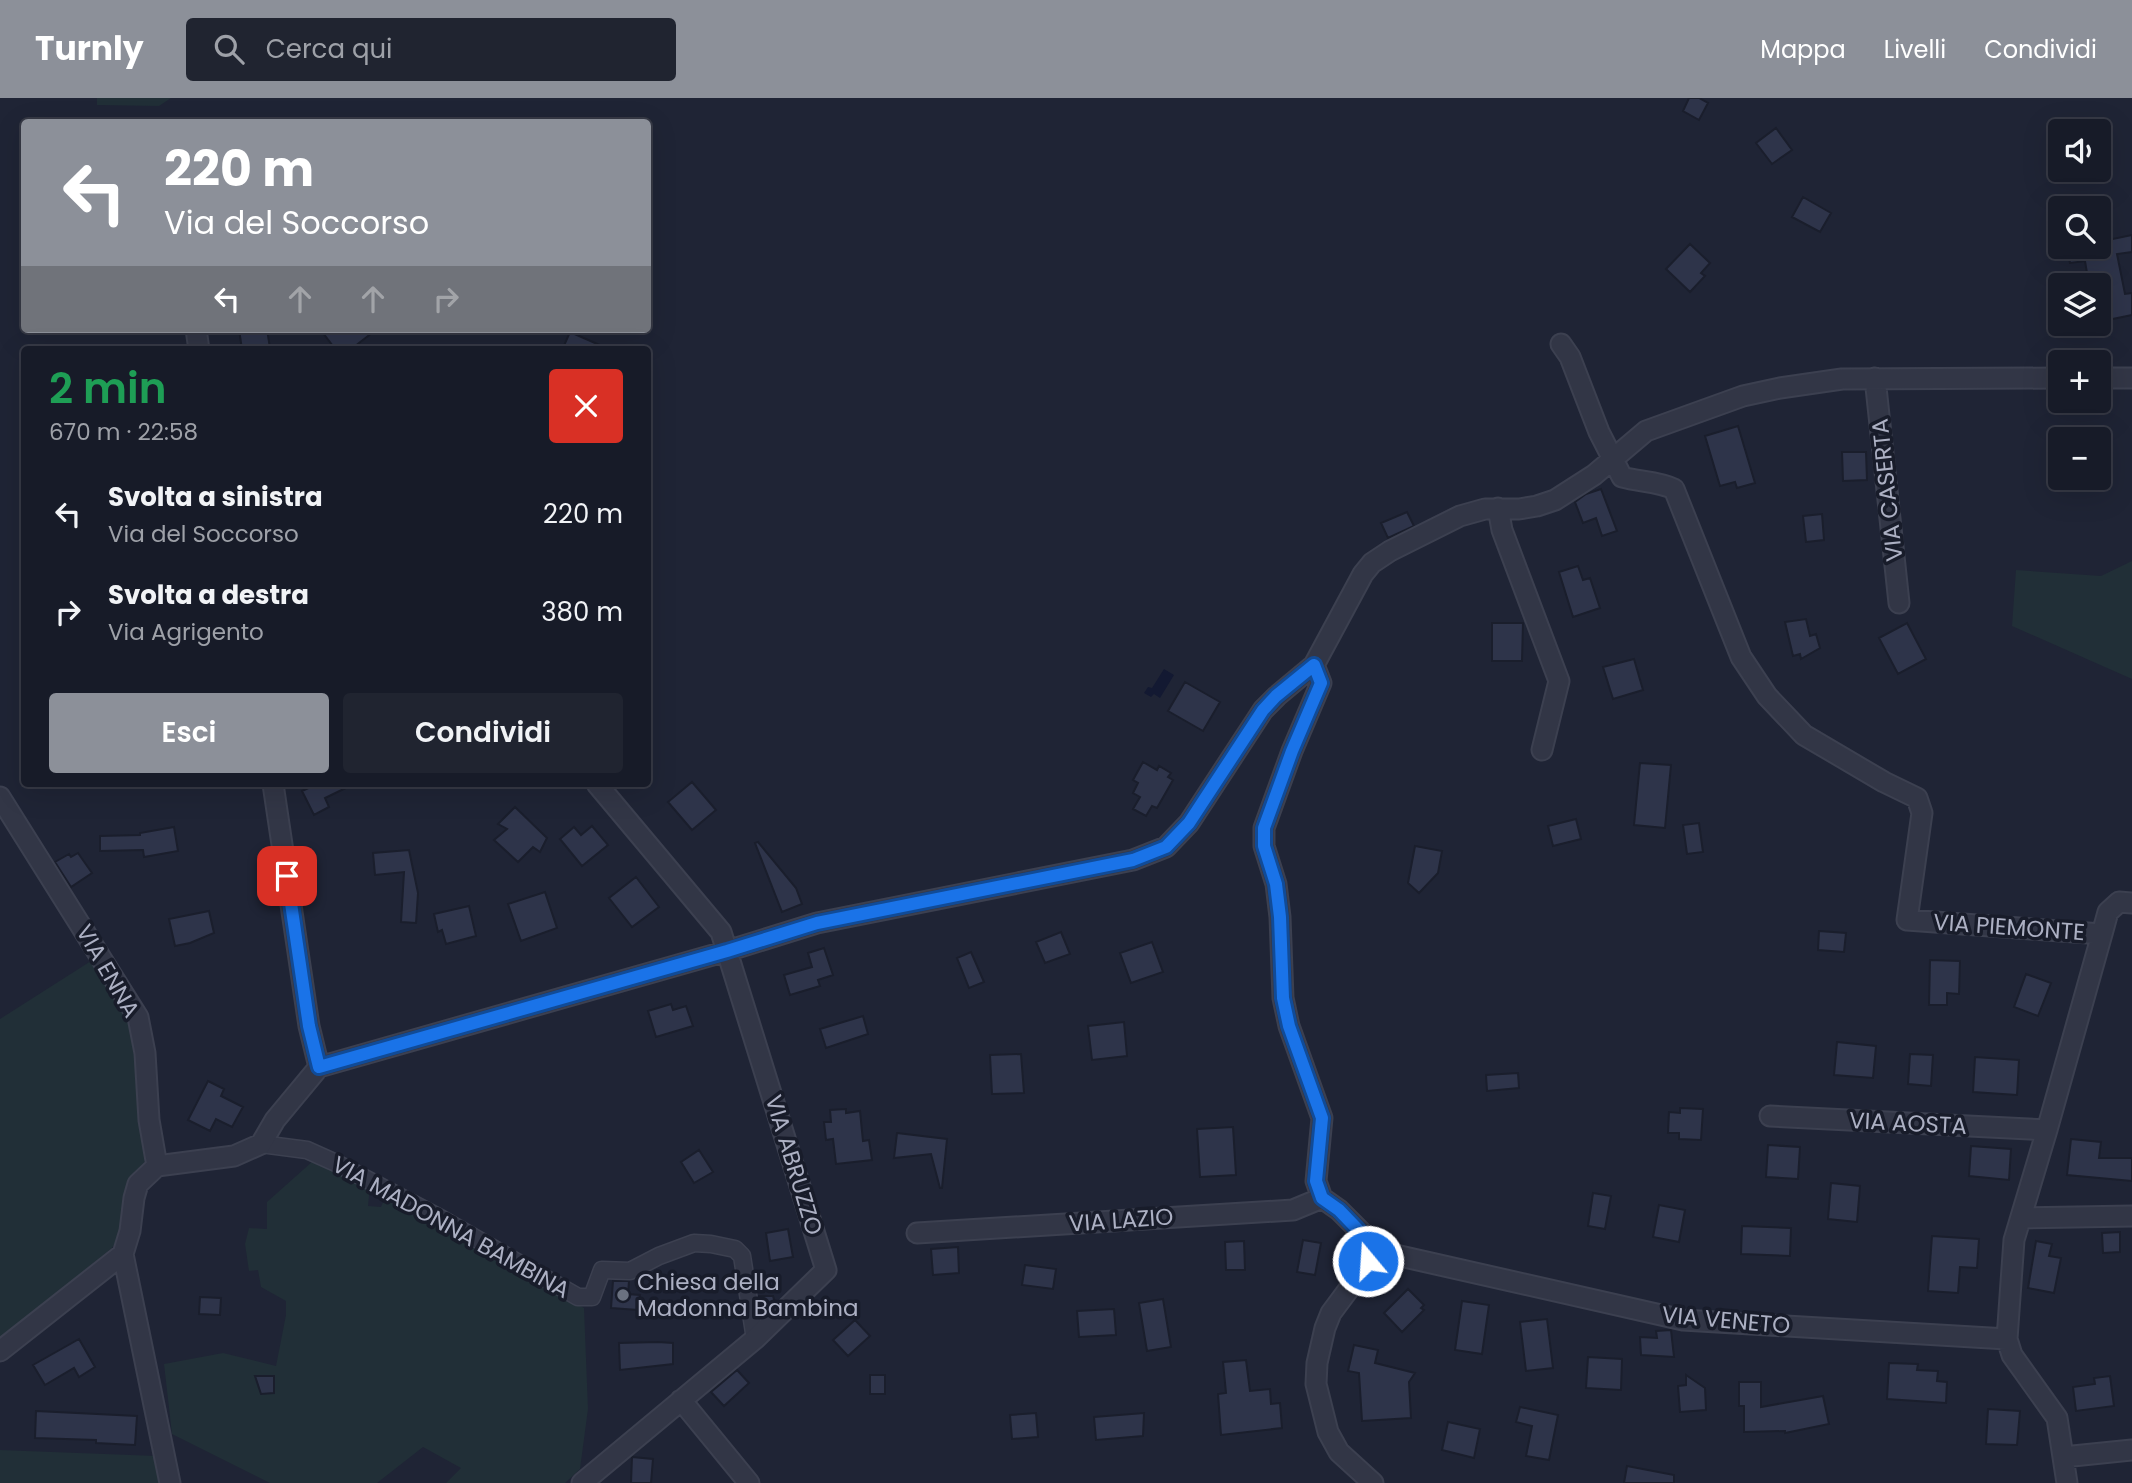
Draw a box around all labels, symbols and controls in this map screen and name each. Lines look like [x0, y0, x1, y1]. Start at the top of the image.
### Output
search box [186, 18, 676, 81]
text: Turnly [35, 25, 144, 72]
icon: search [210, 30, 248, 68]
text: Cerca qui [266, 31, 393, 67]
text: Mappa [1760, 33, 1846, 66]
text: Livelli [1884, 33, 1946, 66]
text: Condividi [1984, 33, 2097, 66]
map controls [2048, 119, 2111, 490]
button: sound [2048, 119, 2111, 182]
text: 220 m [164, 135, 314, 203]
icon: left [49, 147, 140, 238]
button: search [2048, 196, 2111, 259]
text: Via del Soccorso [164, 200, 429, 245]
button: layers [2048, 273, 2111, 336]
icon: left [208, 280, 246, 318]
icon: ahead [281, 280, 319, 318]
icon: ahead [354, 280, 392, 318]
icon: right [427, 280, 465, 318]
button: + [2048, 350, 2111, 413]
text: 2 min [49, 359, 167, 418]
button: close [549, 369, 623, 443]
text: 670 m · 22:58 [49, 416, 198, 448]
street label: VIA CASERTA [1864, 417, 1910, 563]
button: − [2048, 427, 2111, 490]
text: Svolta a sinistra [108, 479, 323, 515]
icon: left [49, 495, 87, 533]
text: 220 m [543, 496, 623, 532]
text: Via del Soccorso [108, 518, 299, 550]
text: Svolta a destra [108, 577, 309, 613]
icon: right [49, 593, 87, 631]
text: 380 m [541, 594, 623, 630]
text: Via Agrigento [108, 616, 264, 648]
button: Esci [49, 693, 329, 773]
button: Condividi [343, 693, 623, 773]
pin [257, 846, 317, 906]
icon: arrive [268, 857, 306, 895]
street label: VIA PIEMONTE [1932, 906, 2086, 948]
street label: VIA ENNA [69, 919, 147, 1023]
street label: VIA ABRUZZO [758, 1091, 830, 1239]
street label: VIA AOSTA [1848, 1104, 1968, 1142]
street label: VIA MADONNA BAMBINA [326, 1148, 576, 1306]
street label: VIA LAZIO [1068, 1200, 1174, 1240]
position arrow [1331, 1224, 1405, 1298]
place label: Chiesa della Madonna Bambina [637, 1266, 859, 1324]
marker: Chiesa della Madonna Bambina [615, 1287, 631, 1303]
street label: VIA VENETO [1661, 1298, 1791, 1342]

